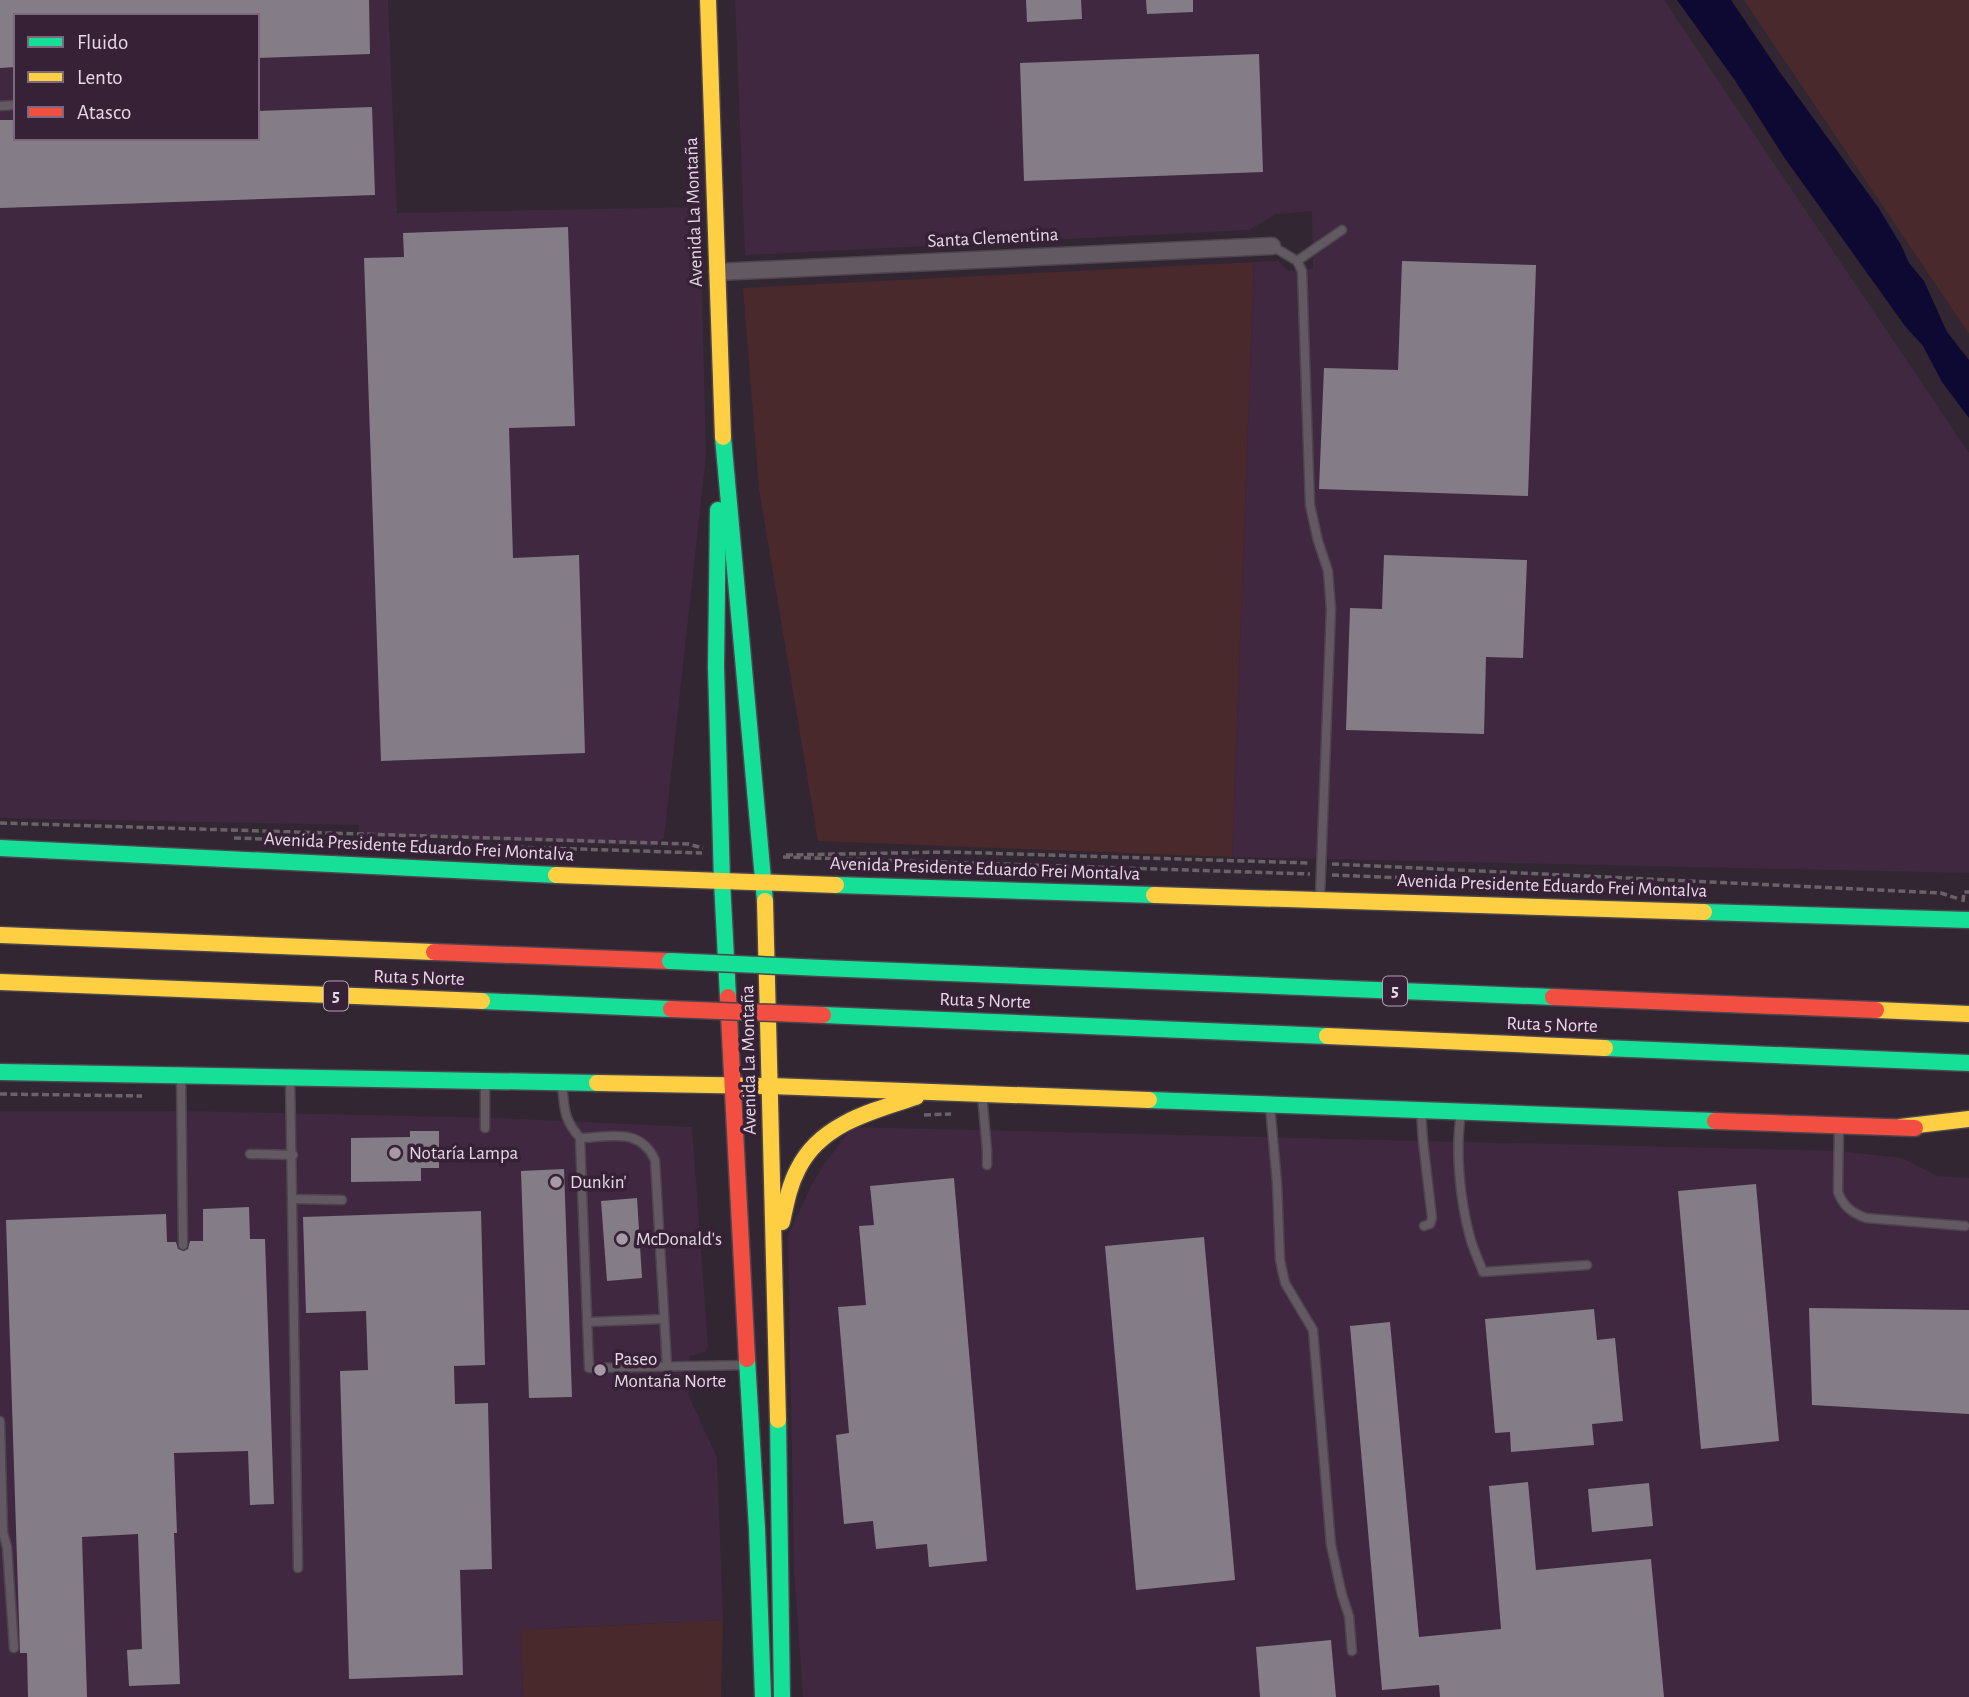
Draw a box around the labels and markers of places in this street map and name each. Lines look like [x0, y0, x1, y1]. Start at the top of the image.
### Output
place label: Notaría Lampa [409, 1144, 519, 1163]
marker: Notaría Lampa [387, 1145, 403, 1161]
place label: Dunkin' [570, 1173, 627, 1192]
marker: Dunkin' [548, 1174, 564, 1190]
place label: McDonald's [636, 1230, 722, 1249]
marker: McDonald's [614, 1231, 630, 1247]
place label: Paseo Montaña Norte [614, 1350, 726, 1391]
marker: Paseo Montaña Norte [592, 1362, 608, 1378]

